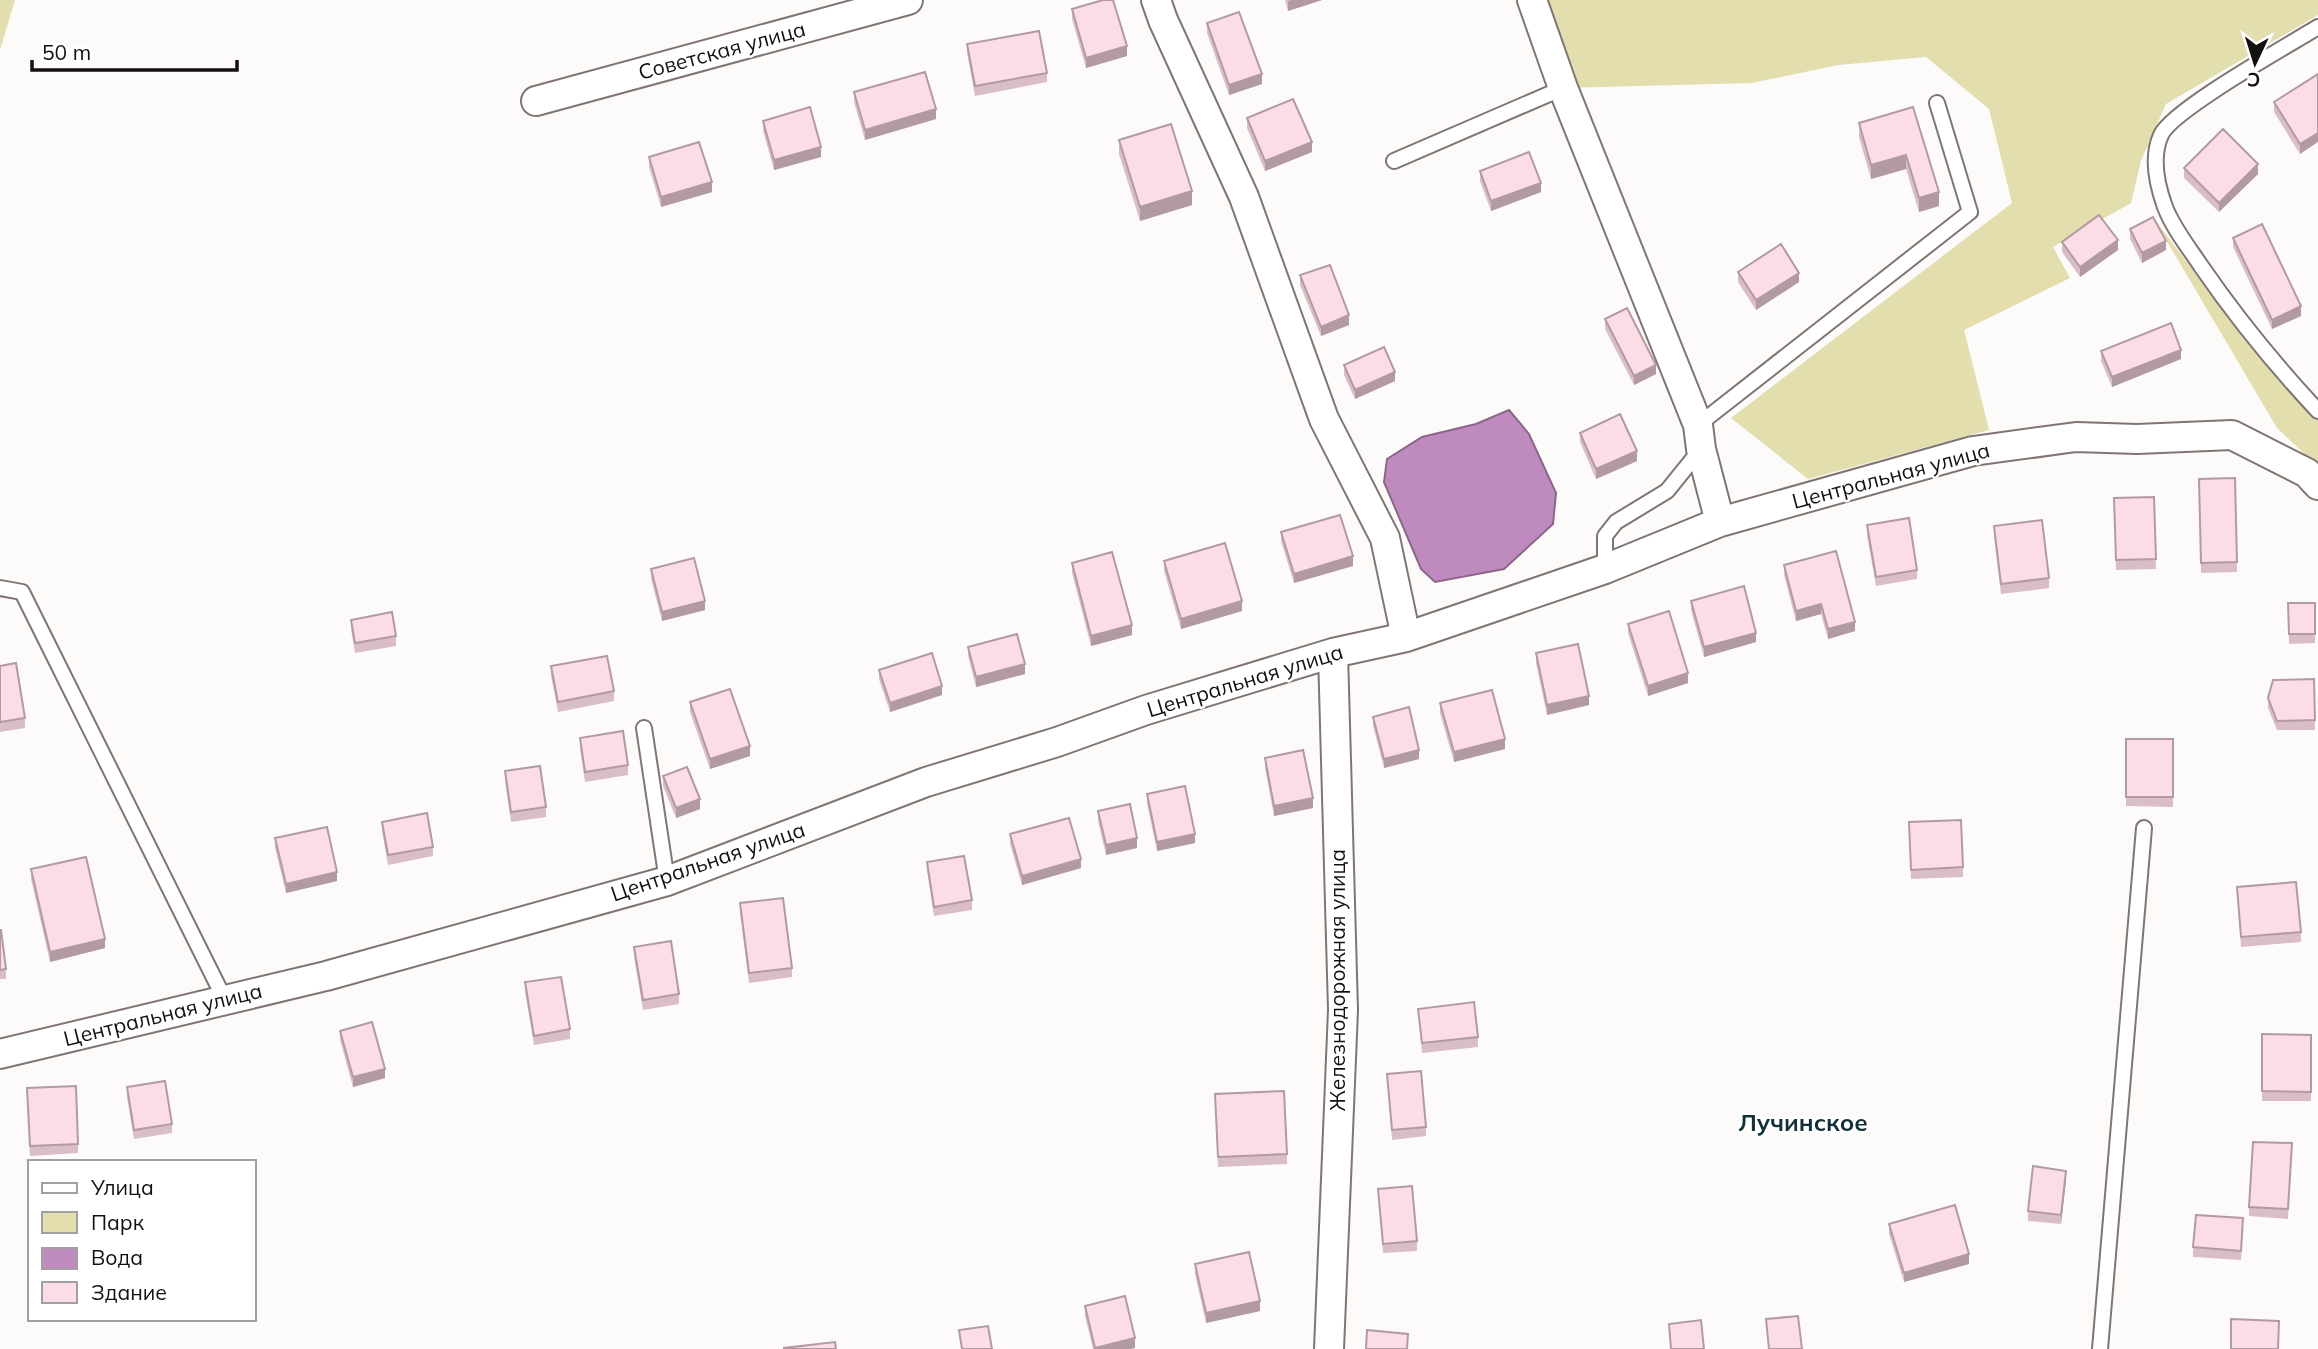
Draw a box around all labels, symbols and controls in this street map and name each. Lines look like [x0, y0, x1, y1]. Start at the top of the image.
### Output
street label: Советская улица [635, 15, 808, 85]
scale bar [32, 28, 236, 72]
north arrow [2220, 28, 2290, 98]
text: 50 m [42, 39, 91, 65]
text: С [2246, 68, 2261, 92]
street label: Центральная улица [1789, 436, 1992, 514]
street label: Центральная улица [1144, 638, 1346, 722]
street label: Центральная улица [607, 816, 808, 907]
street label: Железнодорожная улица [1324, 849, 1350, 1111]
street label: Центральная улица [61, 977, 265, 1051]
district label: Лучинское [1738, 1107, 1868, 1137]
legend [28, 1160, 256, 1321]
text: Улица [90, 1174, 154, 1200]
text: Парк [91, 1209, 145, 1235]
text: Вода [91, 1244, 143, 1270]
text: Здание [91, 1279, 167, 1305]

